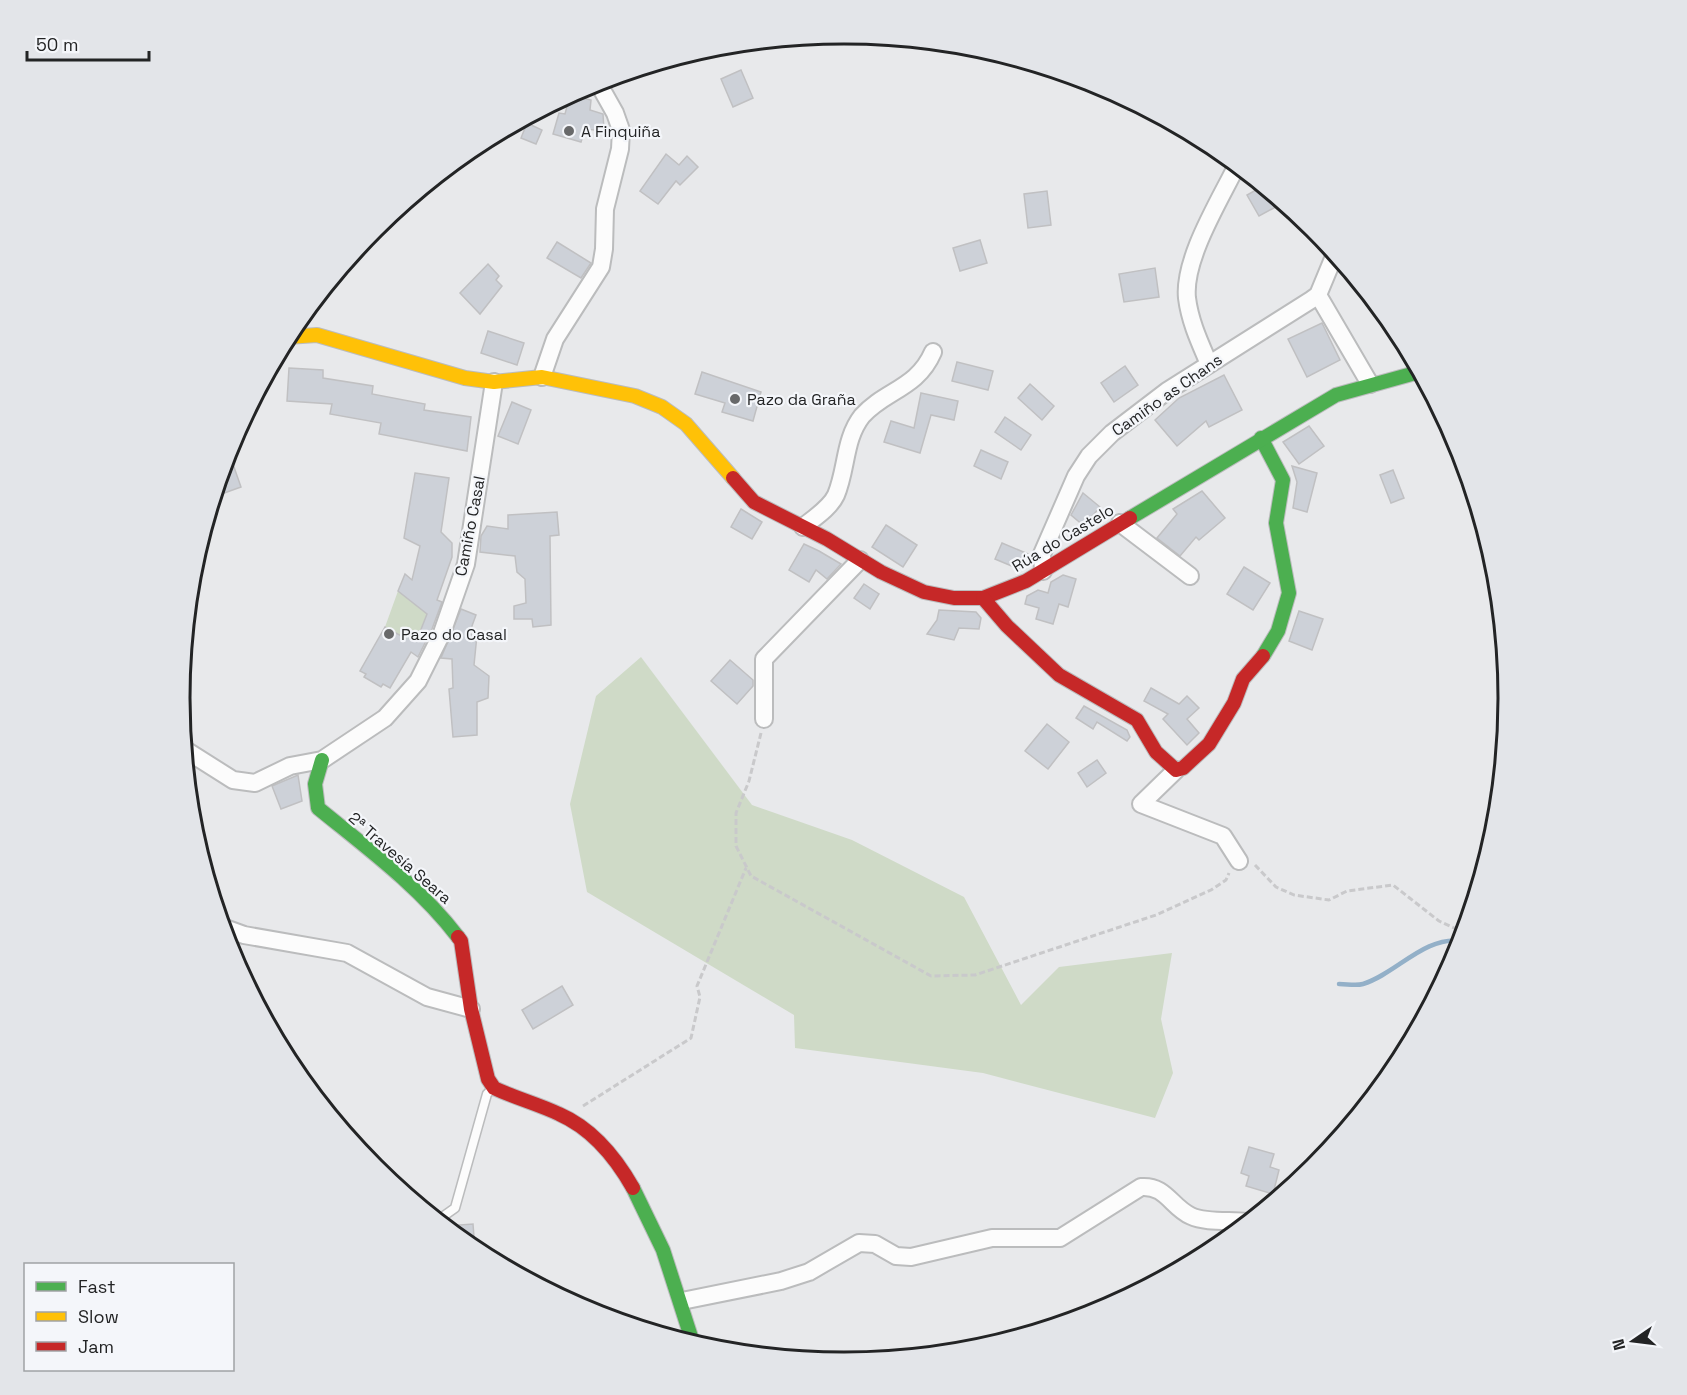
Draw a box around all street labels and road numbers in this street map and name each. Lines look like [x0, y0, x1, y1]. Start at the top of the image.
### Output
street label: Camiño as Chans [1108, 349, 1226, 441]
street label: Camiño Casal [450, 474, 490, 578]
street label: Rúa do Castelo [1008, 499, 1118, 577]
street label: 2ª Travesía Seara [344, 808, 456, 908]

